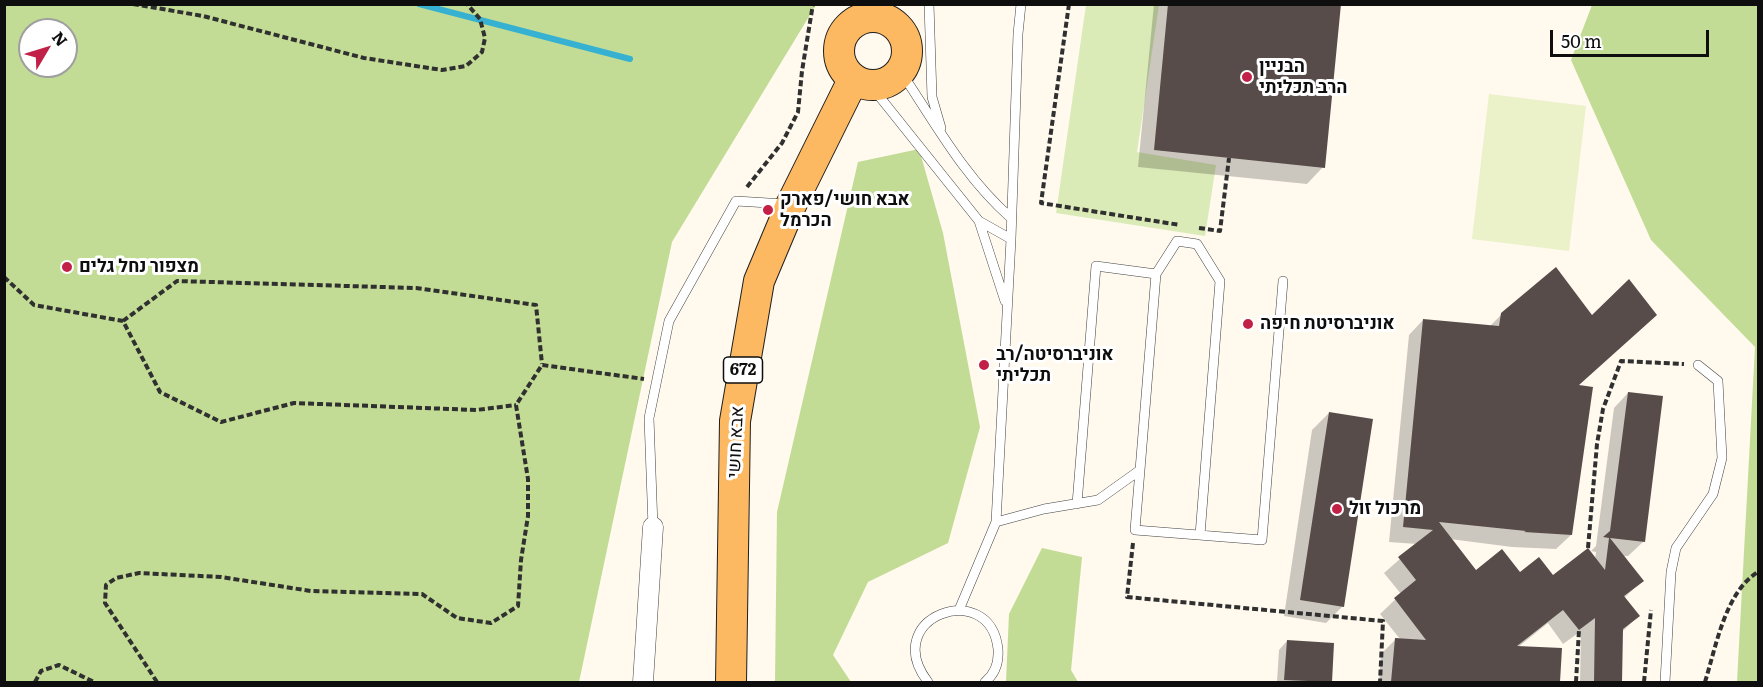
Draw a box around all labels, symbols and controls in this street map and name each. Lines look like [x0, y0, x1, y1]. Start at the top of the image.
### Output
north arrow [18, 18, 78, 78]
scale bar [1553, 18, 1712, 56]
text: N [47, 25, 74, 51]
text: 50 m [1561, 27, 1602, 54]
place label: הבניין הרב תכליתי [1259, 56, 1348, 98]
marker: הבניין הרב תכליתי [1240, 70, 1254, 84]
place label: אבא חושי/פארק הכרמל [780, 189, 910, 232]
marker: אבא חושי/פארק הכרמל [761, 203, 775, 217]
place label: מצפור נחל גלים [79, 256, 199, 278]
marker: מצפור נחל גלים [60, 260, 74, 274]
place label: אוניברסיטת חיפה [1260, 313, 1395, 335]
marker: אוניברסיטת חיפה [1241, 317, 1255, 331]
place label: אוניברסיטה/רב תכליתי [996, 344, 1114, 386]
road number: 672 [724, 357, 762, 383]
marker: אוניברסיטה/רב תכליתי [977, 358, 991, 372]
street label: אבא חושי [723, 405, 749, 479]
place label: מרכול זול [1349, 498, 1421, 520]
marker: מרכול זול [1330, 502, 1344, 516]

